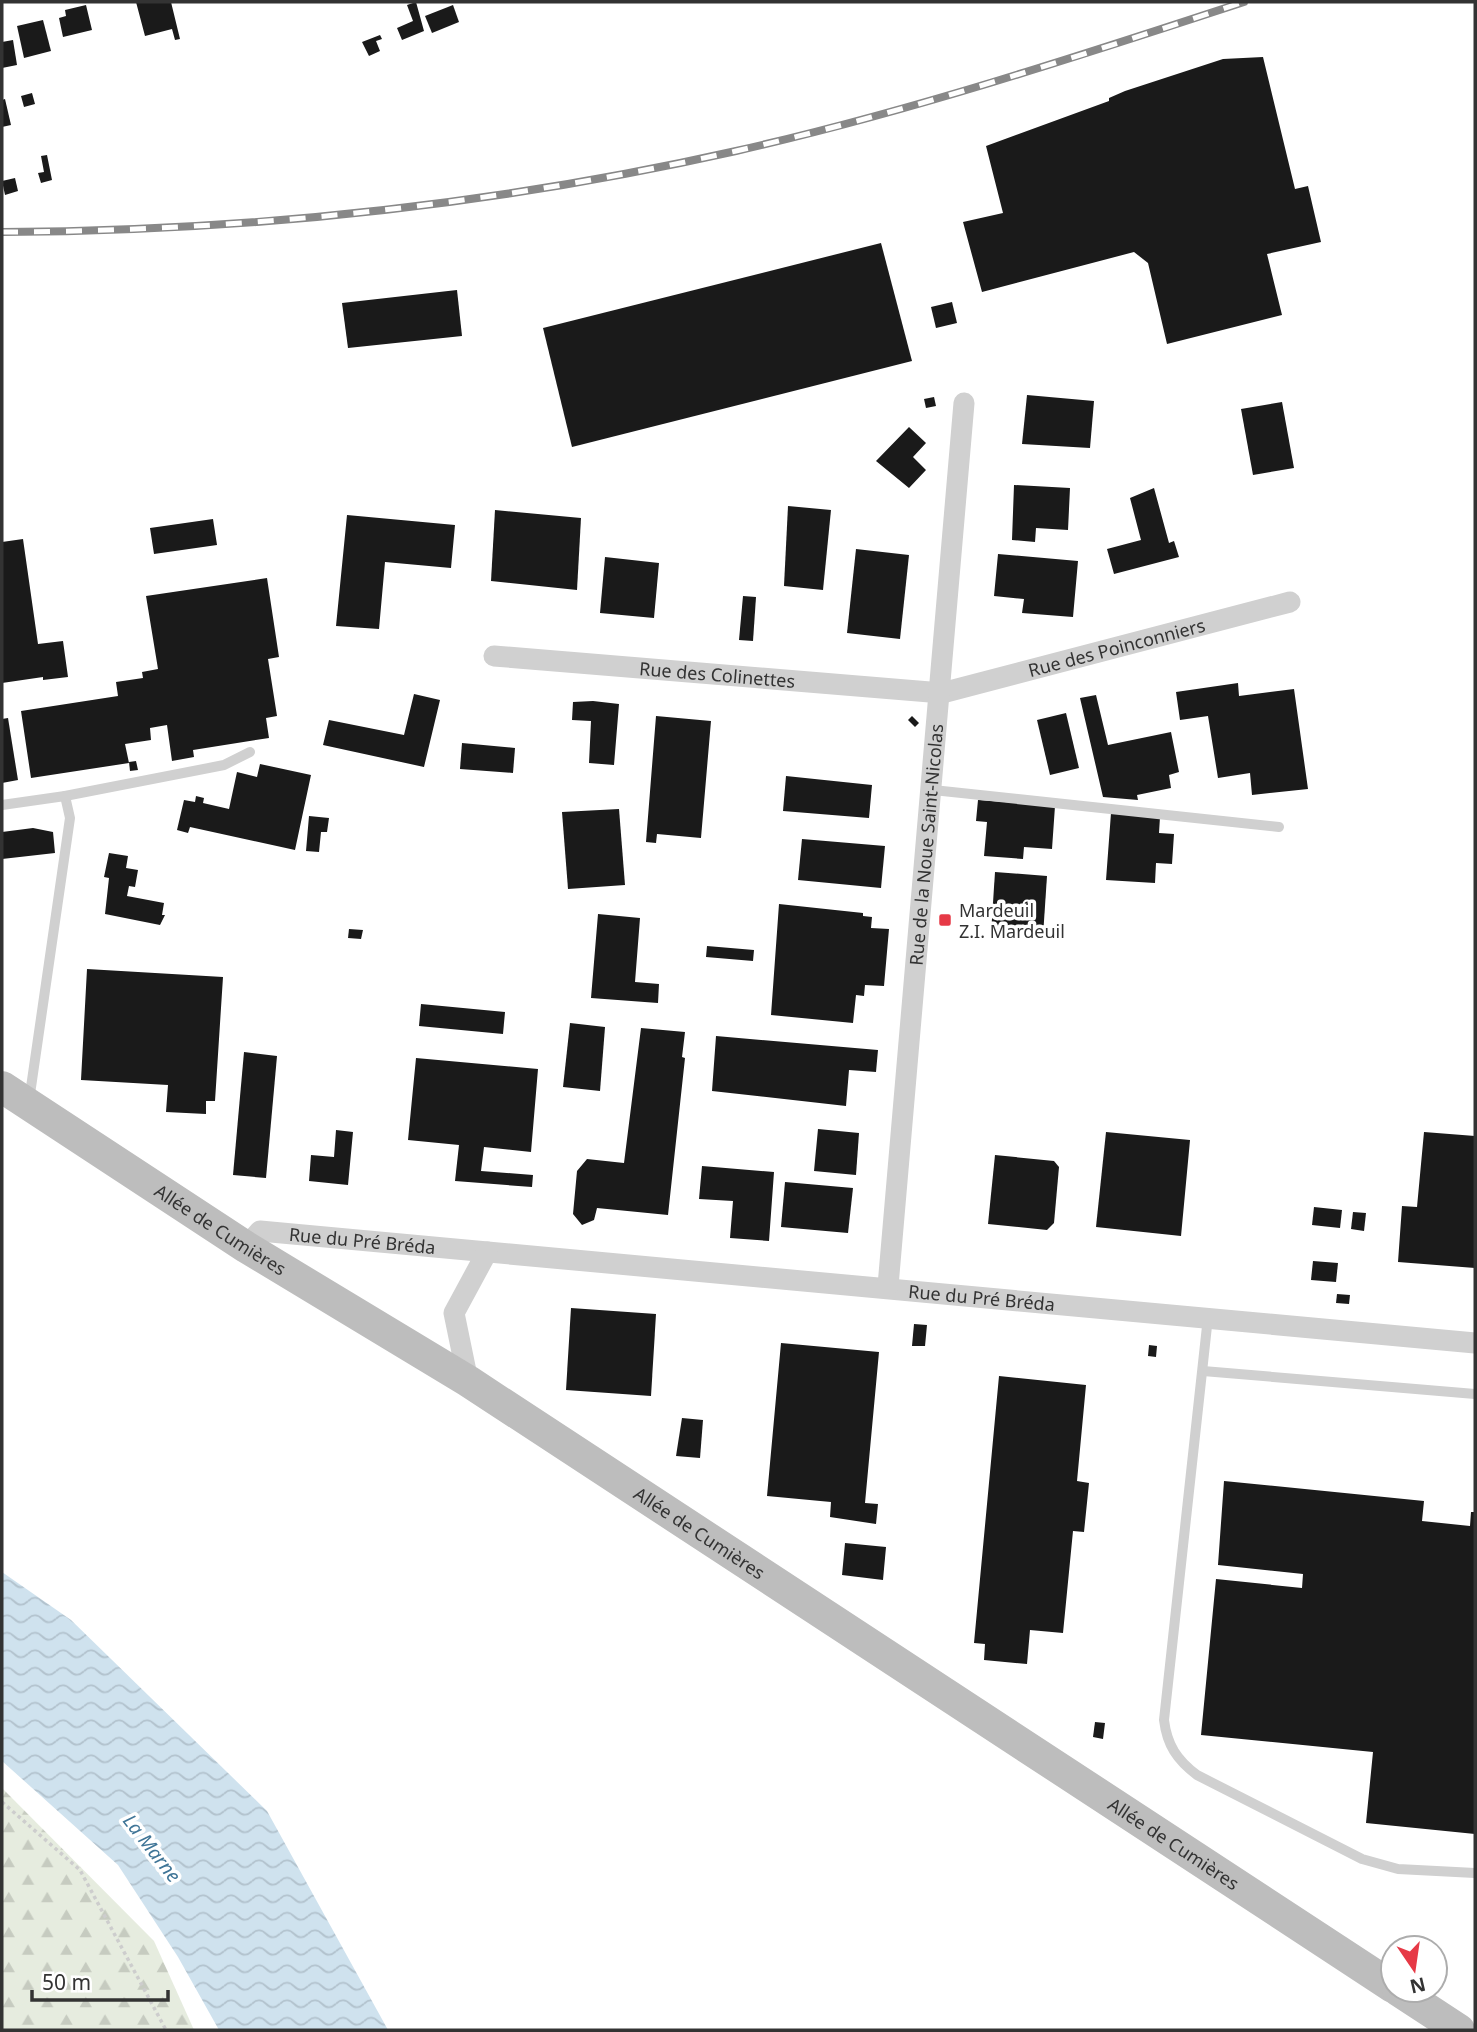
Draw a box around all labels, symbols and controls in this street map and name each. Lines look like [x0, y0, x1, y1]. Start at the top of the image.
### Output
street label: Rue des Poinconniers [1026, 613, 1208, 682]
street label: Rue des Colinettes [638, 656, 796, 693]
street label: Rue de la Noue Saint-Nicolas [904, 723, 948, 966]
place label: Mardeuil Z.I. Mardeuil [959, 898, 1065, 943]
marker: Mardeuil Z.I. Mardeuil [937, 912, 953, 928]
street label: Allée de Cumières [150, 1178, 291, 1281]
street label: Rue du Pré Bréda [288, 1222, 437, 1259]
street label: Rue du Pré Bréda [907, 1279, 1056, 1316]
street label: Allée de Cumières [630, 1481, 770, 1584]
street label: Allée de Cumières [1104, 1792, 1244, 1895]
water label: La Marne [117, 1809, 187, 1887]
north arrow [1379, 1934, 1449, 2004]
scale bar [32, 1958, 168, 2002]
text: 50 m [42, 1968, 91, 1996]
text: N [1407, 1971, 1428, 2000]

